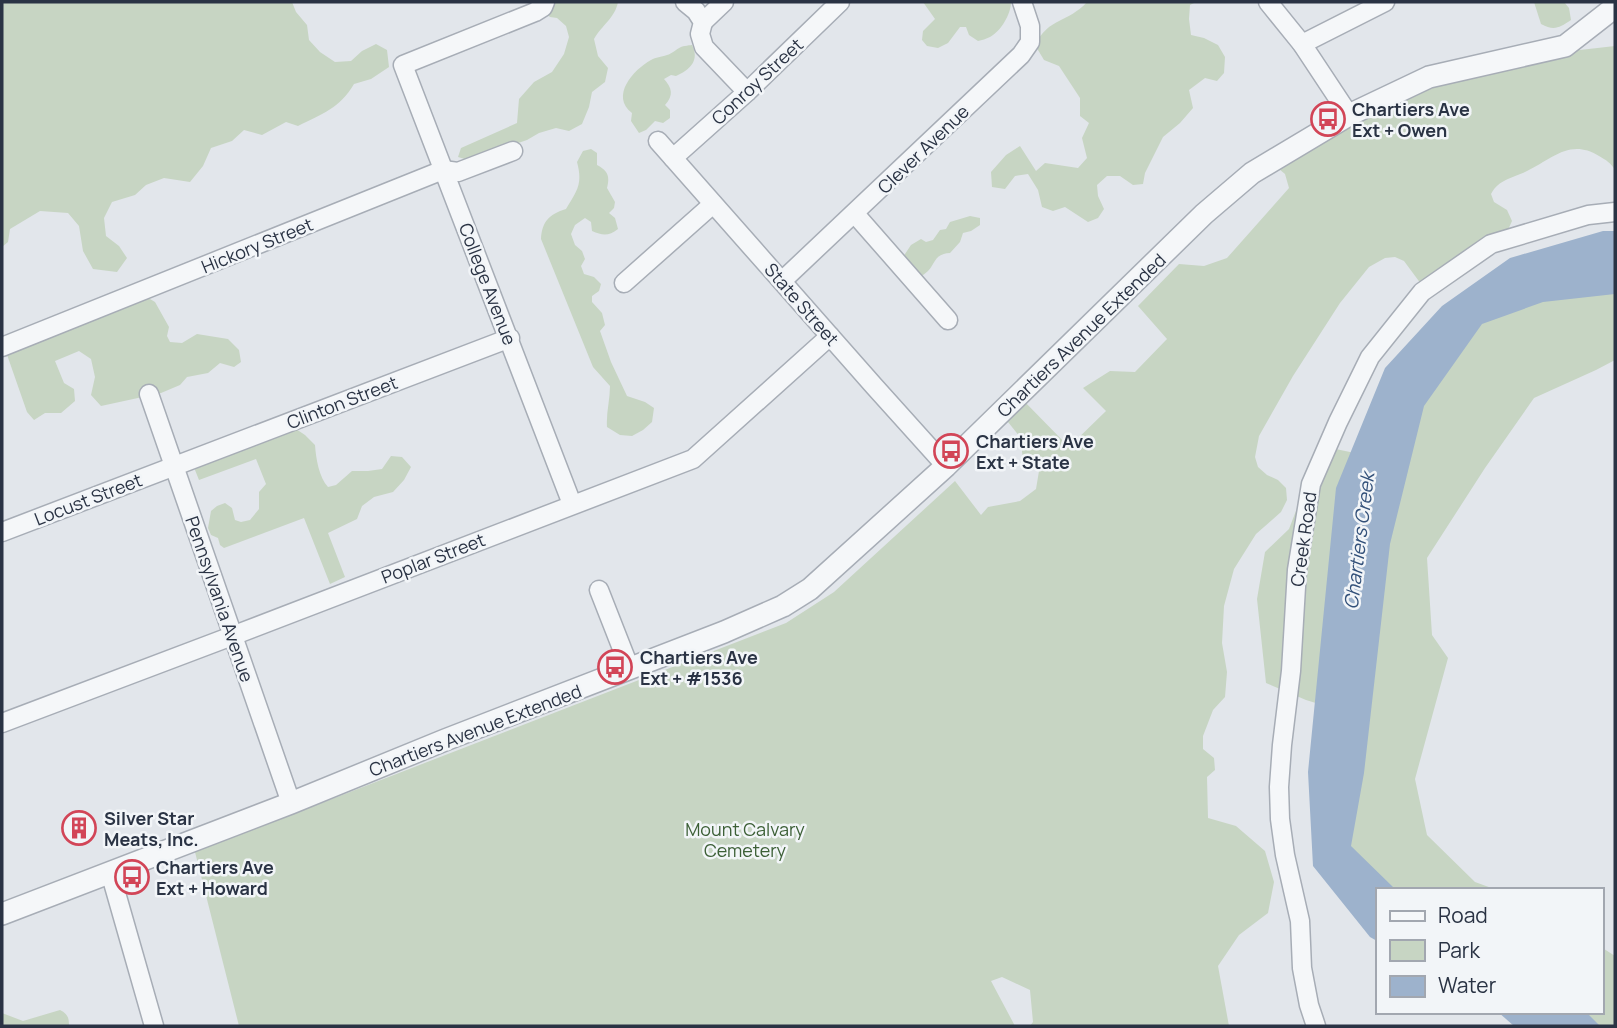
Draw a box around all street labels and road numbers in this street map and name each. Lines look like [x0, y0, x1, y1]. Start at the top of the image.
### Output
street label: Conroy Street [706, 32, 808, 130]
street label: Clever Avenue [872, 99, 974, 199]
street label: Hickory Street [198, 212, 316, 278]
street label: College Avenue [454, 220, 522, 348]
street label: Chartiers Avenue Extended [991, 248, 1171, 422]
street label: State Street [759, 258, 845, 350]
street label: Clinton Street [283, 370, 401, 434]
street label: Locust Street [31, 467, 145, 531]
street label: Creek Road [1284, 490, 1322, 588]
street label: Pennsylvania Avenue [180, 513, 260, 685]
street label: Poplar Street [378, 527, 488, 589]
street label: Chartiers Avenue Extended [365, 678, 585, 782]

